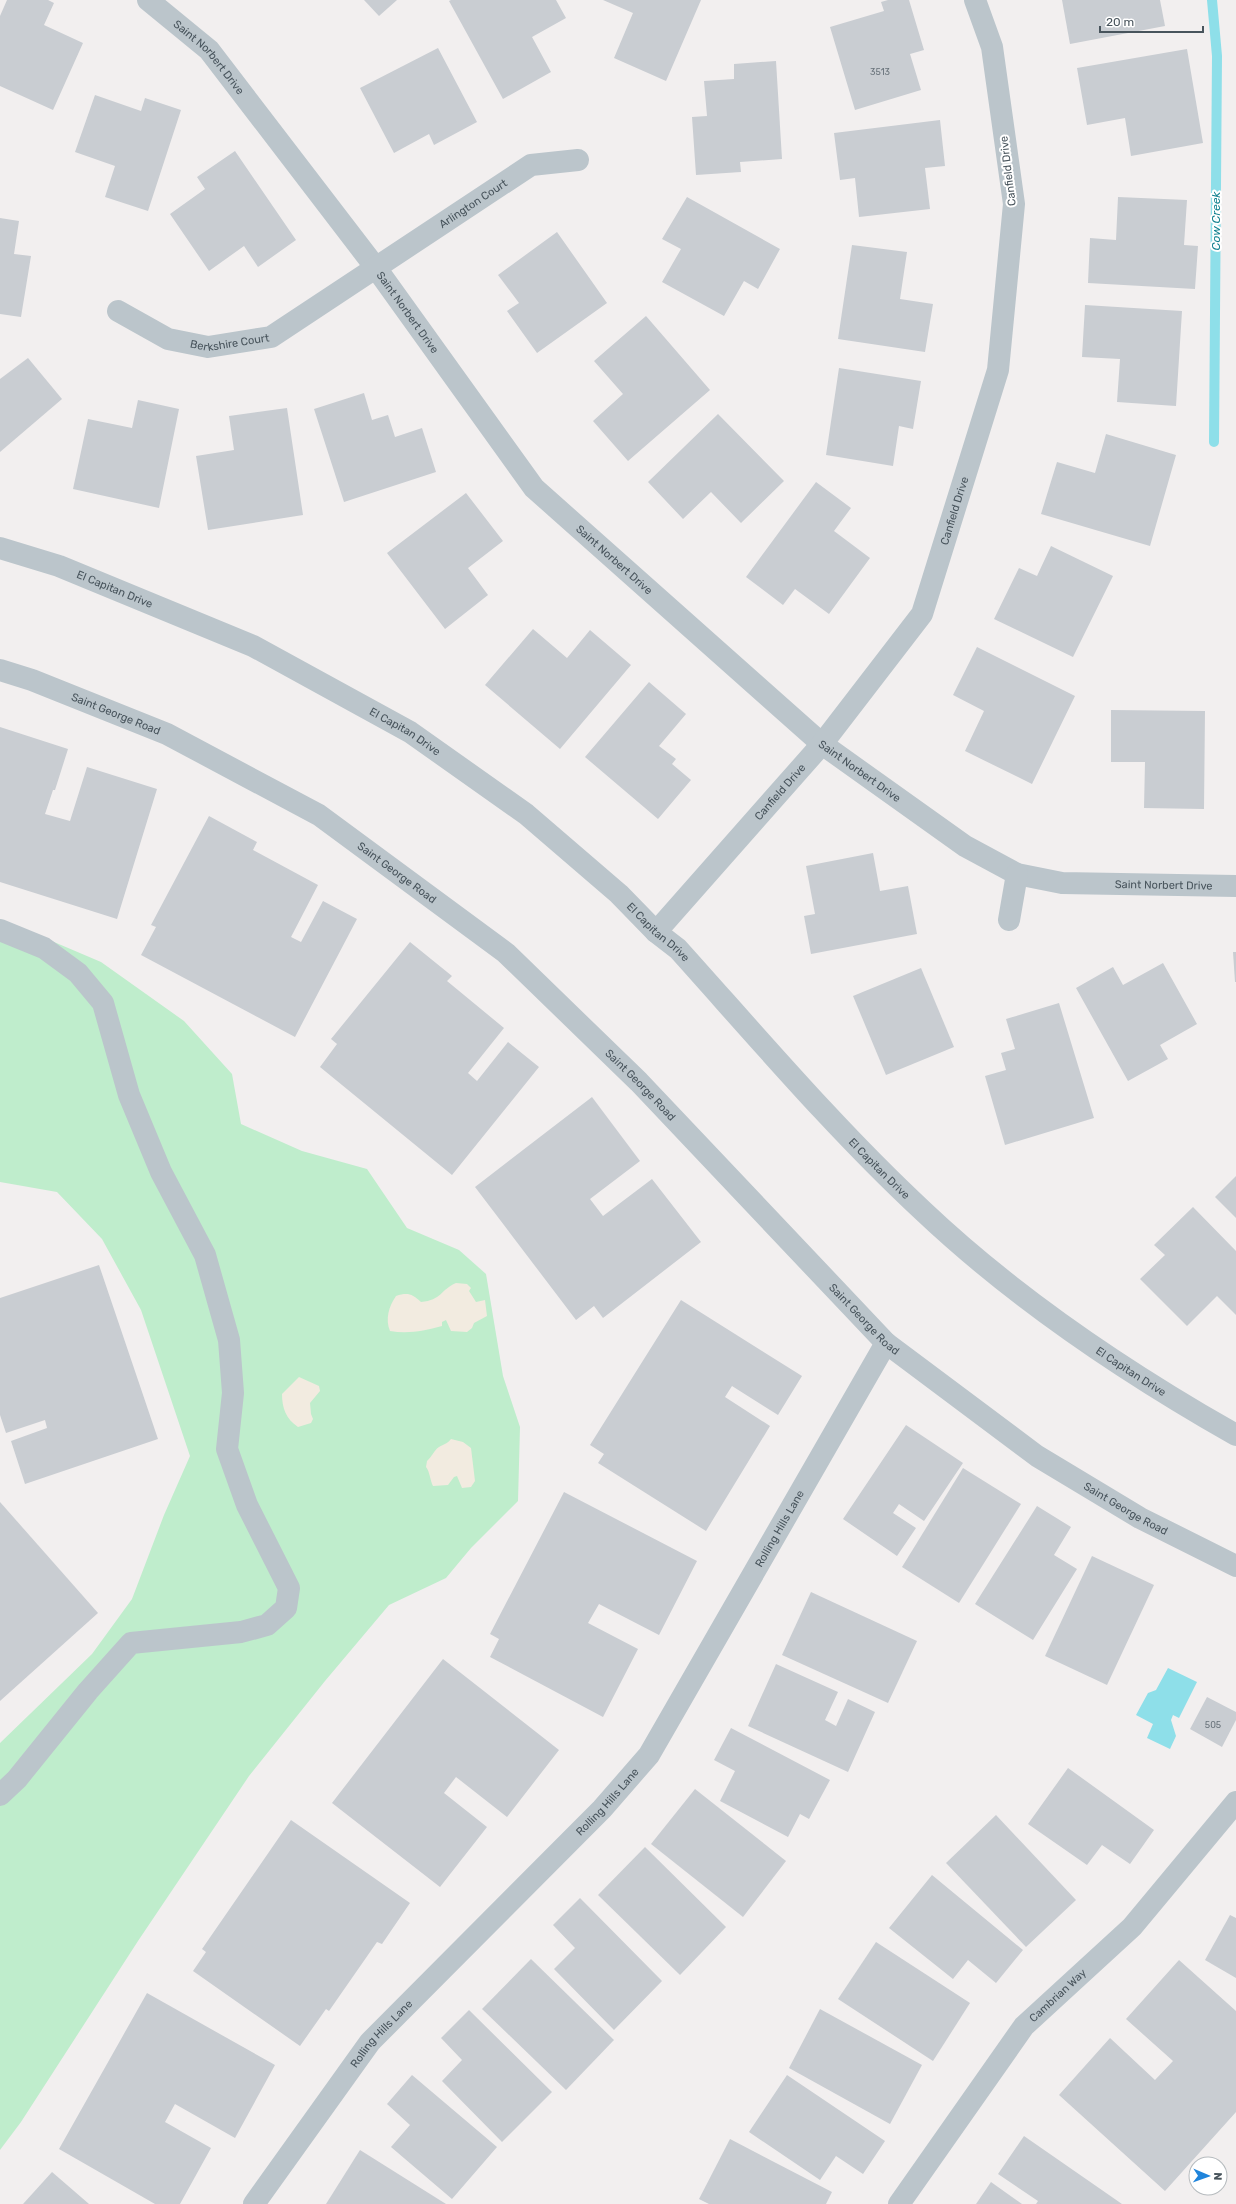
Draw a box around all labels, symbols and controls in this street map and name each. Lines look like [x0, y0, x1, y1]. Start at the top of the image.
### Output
scale bar [1100, 8, 1203, 34]
text: 20 m [1106, 15, 1134, 29]
street label: Saint Norbert Drive [171, 17, 247, 97]
house number: 3513 [870, 67, 890, 77]
street label: Canfield Drive [997, 135, 1019, 207]
street label: Arlington Court [436, 176, 510, 231]
water label: Cow Creek [1209, 191, 1223, 251]
street label: Saint Norbert Drive [374, 269, 442, 356]
street label: Berkshire Court [189, 331, 271, 353]
street label: Canfield Drive [937, 475, 971, 546]
street label: Saint Norbert Drive [574, 522, 655, 597]
street label: El Capitan Drive [75, 568, 155, 610]
street label: Saint George Road [70, 690, 162, 737]
street label: El Capitan Drive [367, 705, 443, 758]
street label: Saint Norbert Drive [816, 737, 903, 805]
street label: Canfield Drive [752, 761, 808, 823]
street label: Saint George Road [355, 839, 439, 906]
street label: Saint Norbert Drive [1115, 877, 1213, 892]
street label: El Capitan Drive [624, 900, 692, 964]
street label: Saint George Road [603, 1047, 678, 1123]
street label: El Capitan Drive [846, 1135, 913, 1202]
street label: Saint George Road [827, 1281, 902, 1357]
street label: El Capitan Drive [1094, 1344, 1169, 1399]
street label: Saint George Road [1081, 1479, 1170, 1537]
street label: Rolling Hills Lane [752, 1488, 807, 1569]
house number: 505 [1205, 1720, 1221, 1730]
street label: Rolling Hills Lane [573, 1765, 641, 1838]
street label: Cambrian Way [1026, 1966, 1089, 2025]
street label: Rolling Hills Lane [347, 1997, 415, 2070]
north arrow [1188, 2156, 1228, 2196]
text: N [1211, 2172, 1224, 2181]

